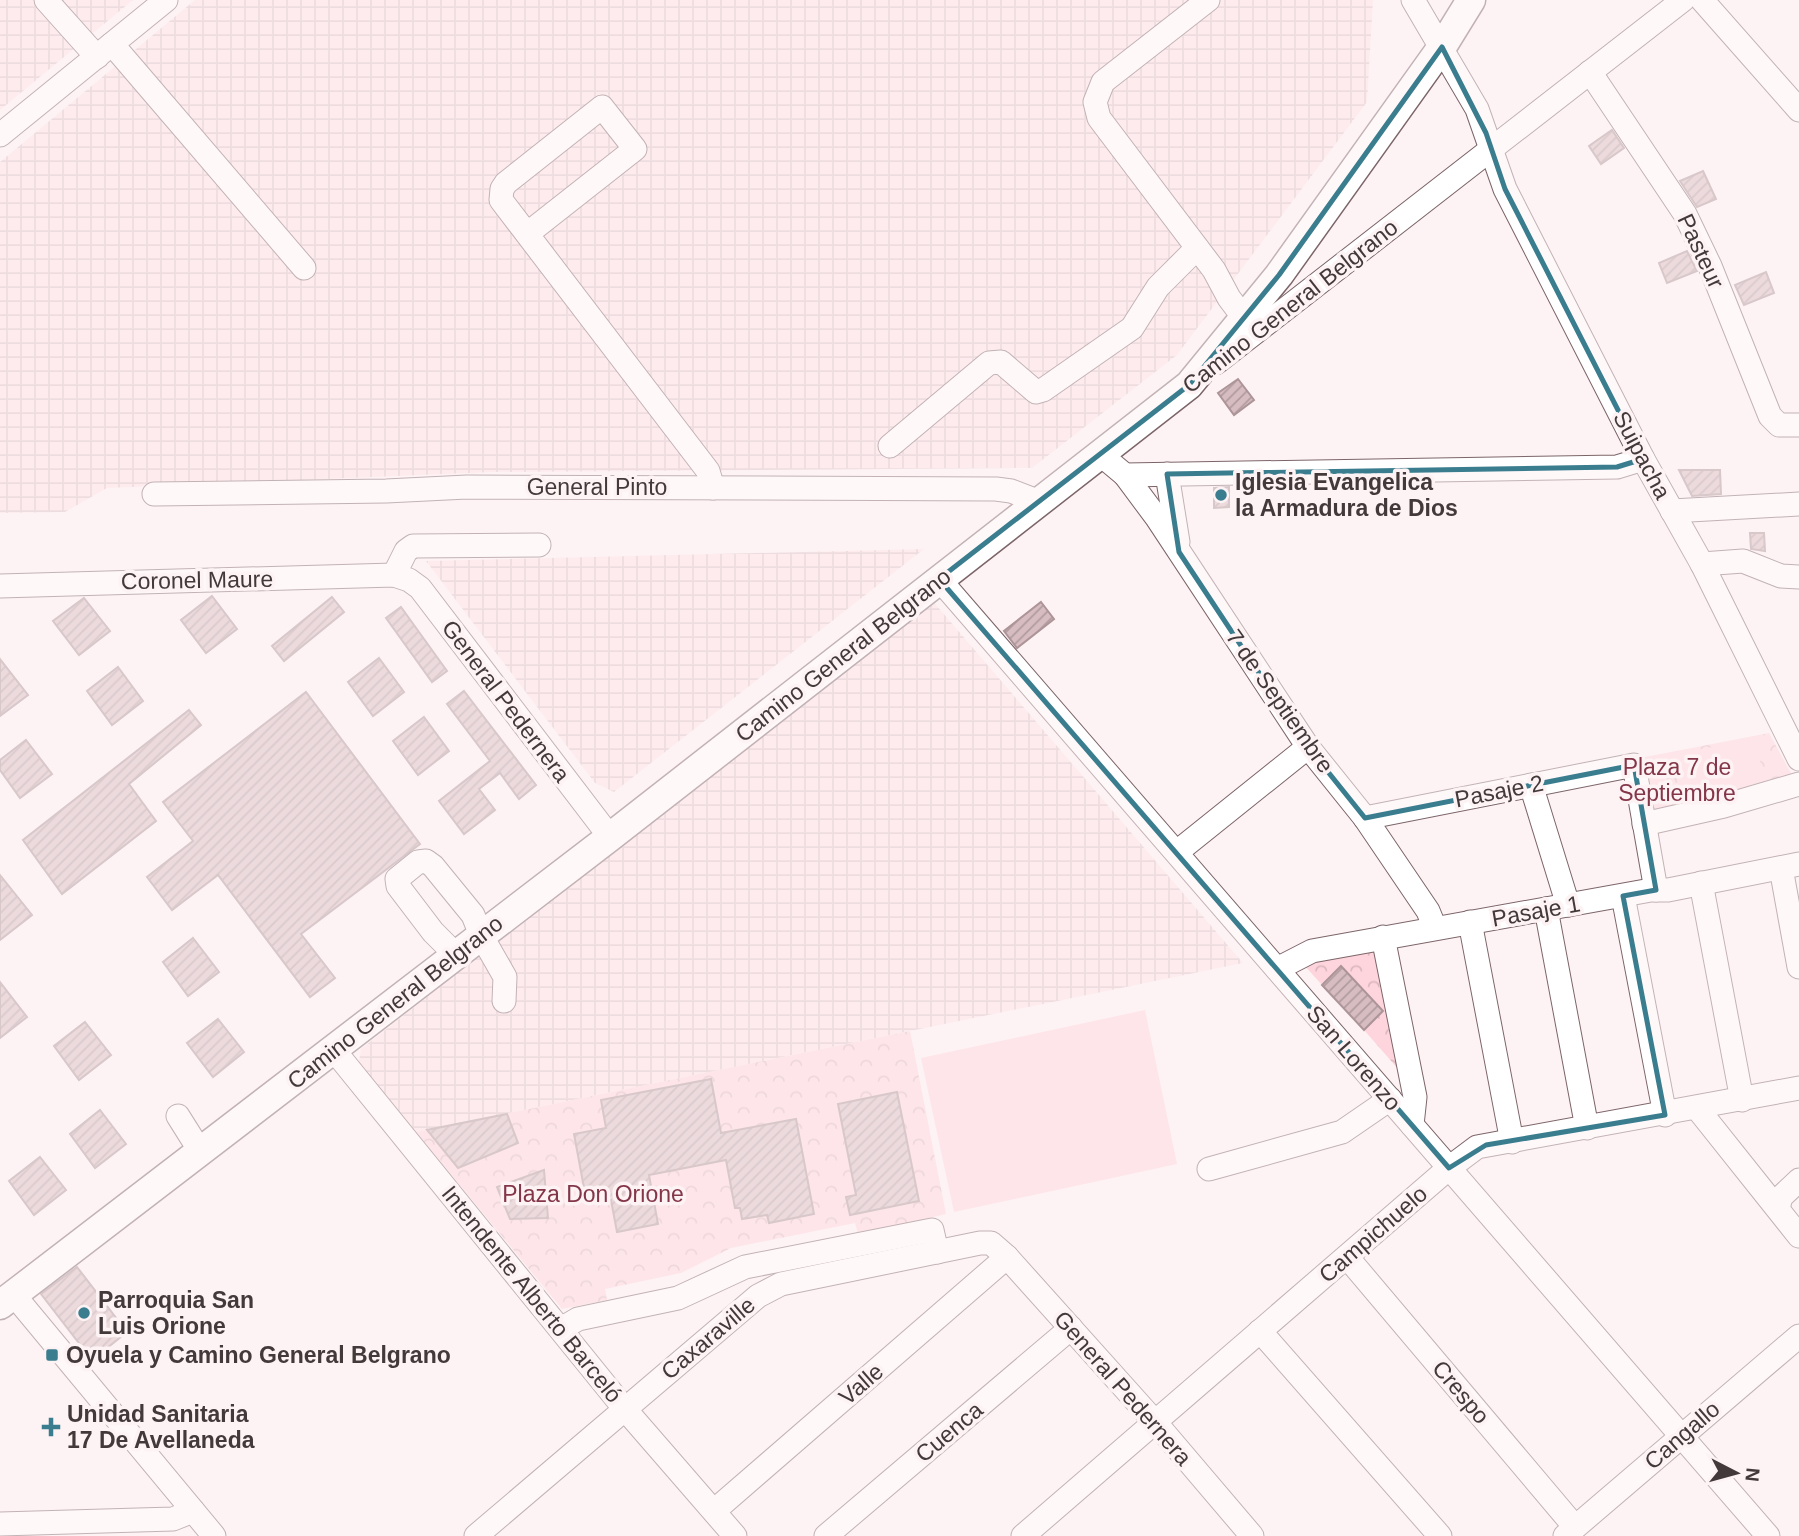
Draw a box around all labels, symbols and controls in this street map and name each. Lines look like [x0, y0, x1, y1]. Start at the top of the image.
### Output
street label: Pasteur [1672, 210, 1730, 293]
street label: Camino General Belgrano [1177, 214, 1403, 398]
street label: Suipacha [1608, 407, 1676, 504]
place label: Iglesia Evangelica la Armadura de Dios [1235, 469, 1458, 521]
street label: General Pinto [527, 474, 667, 500]
marker: Iglesia Evangelica la Armadura de Dios [1213, 487, 1229, 503]
street label: Camino General Belgrano [730, 563, 956, 747]
street label: Coronel Maure [121, 566, 273, 594]
street label: General Pedernera [437, 615, 575, 787]
street label: 7 de Septiembre [1221, 624, 1339, 778]
park label: Plaza 7 de Septiembre [1618, 754, 1736, 806]
street label: Pasaje 2 [1453, 770, 1545, 812]
street label: Pasaje 1 [1490, 890, 1582, 932]
street label: Camino General Belgrano [282, 910, 508, 1094]
street label: San Lorenzo [1301, 1000, 1407, 1116]
street label: Intendente Alberto Barceló [437, 1180, 627, 1408]
street label: Campichuelo [1314, 1180, 1432, 1288]
park label: Plaza Don Orione [502, 1181, 684, 1207]
place label: Parroquia San Luis Orione [98, 1287, 254, 1339]
street label: Caxaraville [656, 1291, 760, 1385]
marker: Parroquia San Luis Orione [76, 1305, 92, 1321]
street label: General Pedernera [1049, 1306, 1197, 1471]
place label: Oyuela y Camino General Belgrano [66, 1342, 451, 1368]
marker: Oyuela y Camino General Belgrano [44, 1347, 60, 1363]
street label: Crespo [1427, 1355, 1495, 1429]
street label: Valle [834, 1358, 888, 1410]
street label: Cangallo [1639, 1395, 1725, 1475]
street label: Cuenca [910, 1396, 988, 1467]
place label: Unidad Sanitaria 17 De Avellaneda [67, 1401, 255, 1453]
marker: Unidad Sanitaria 17 De Avellaneda [41, 1417, 61, 1437]
north arrow [1701, 1438, 1771, 1508]
text: N [1741, 1467, 1764, 1483]

